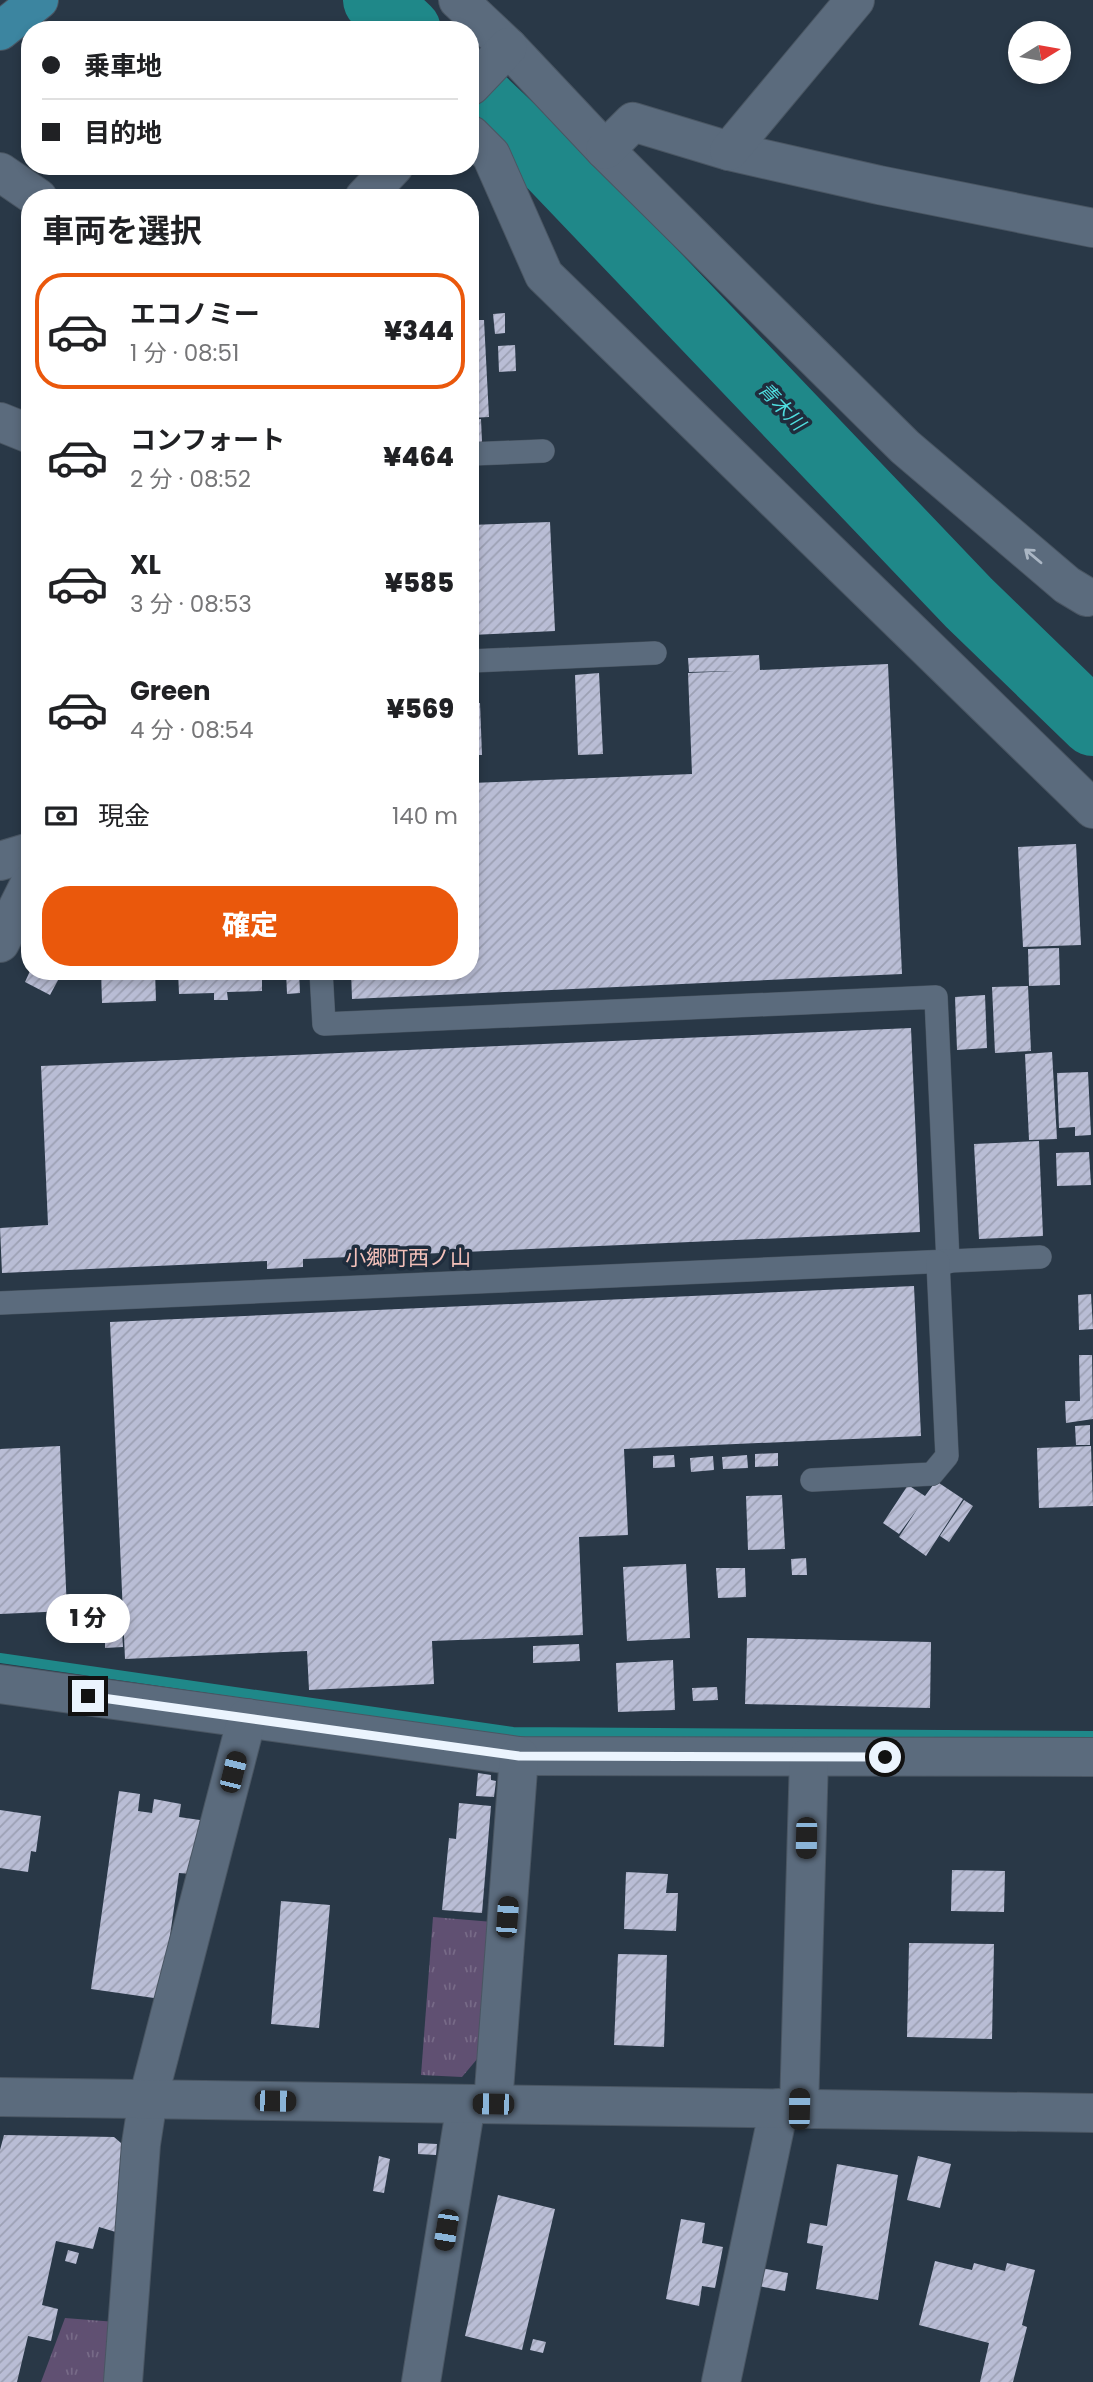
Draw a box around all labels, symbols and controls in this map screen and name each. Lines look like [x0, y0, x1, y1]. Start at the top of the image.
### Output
north arrow [1008, 21, 1071, 84]
map controls [1008, 21, 1071, 84]
text: 乗車地 [84, 48, 162, 84]
text: 目的地 [84, 115, 162, 151]
text: 車両を選択 [42, 208, 202, 253]
text: エコノミー [130, 296, 260, 332]
icon: car [46, 300, 109, 363]
text: ¥344 [384, 313, 454, 349]
text: 1 分 · 08:51 [130, 337, 239, 369]
water label: 青木川 [752, 376, 813, 438]
text: コンフォート [130, 422, 285, 458]
icon: car [46, 426, 109, 489]
text: ¥464 [383, 439, 454, 475]
text: 2 分 · 08:52 [130, 463, 251, 495]
text: XL [130, 547, 161, 583]
one-way arrow [1024, 548, 1042, 564]
icon: car [46, 552, 109, 615]
text: ¥585 [385, 565, 454, 601]
text: 3 分 · 08:53 [130, 588, 252, 620]
text: Green [130, 673, 211, 709]
icon: car [46, 678, 109, 741]
text: ¥569 [386, 691, 454, 727]
text: 4 分 · 08:54 [130, 714, 254, 746]
icon: cash [42, 797, 80, 835]
text: 現金 [98, 798, 150, 834]
text: 140 m [392, 800, 458, 832]
button: 確定 [42, 886, 458, 966]
district label: 小郷町西ノ山 [345, 1243, 471, 1272]
callout: 1 分 [46, 1594, 130, 1644]
text: 1 分 [70, 1602, 106, 1634]
route end [72, 1680, 104, 1712]
route start [869, 1741, 901, 1773]
car [218, 1749, 249, 1795]
car [796, 1817, 817, 1859]
car [496, 1895, 519, 1939]
car [789, 2088, 810, 2130]
car [254, 2090, 297, 2112]
car [472, 2093, 515, 2115]
car [433, 2208, 460, 2252]

